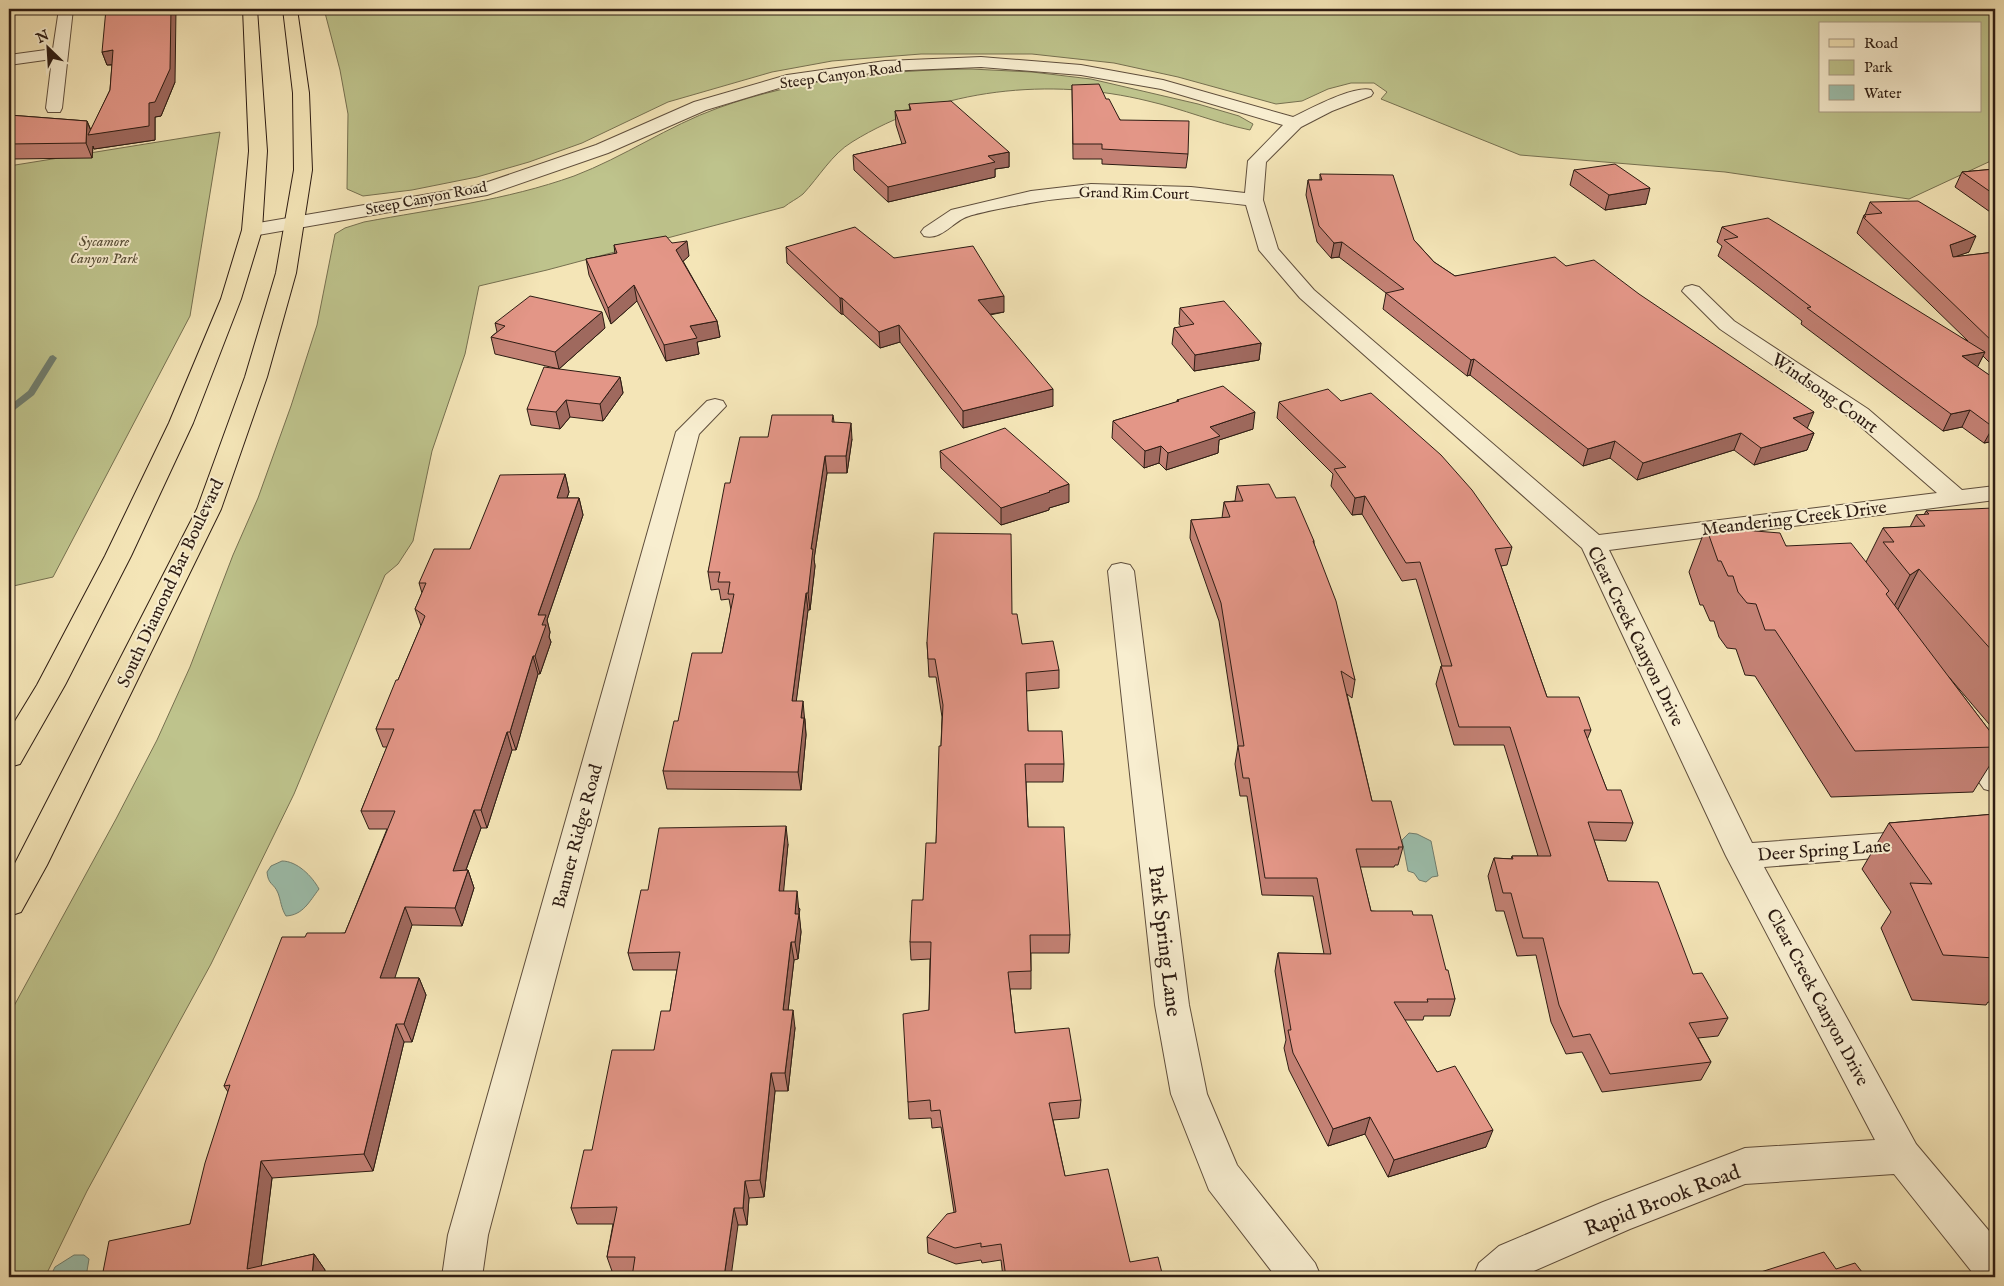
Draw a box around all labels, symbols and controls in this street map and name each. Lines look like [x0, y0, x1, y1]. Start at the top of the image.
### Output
north arrow [22, 22, 72, 72]
legend [1819, 22, 1982, 112]
text: N [33, 26, 52, 48]
text: Road [1864, 34, 1899, 53]
street label: Steep Canyon Road [779, 57, 904, 93]
text: Park [1864, 58, 1894, 77]
text: Water [1864, 84, 1902, 103]
street label: Steep Canyon Road [364, 177, 489, 220]
street label: Grand Rim Court [1079, 183, 1189, 204]
park label: Sycamore Canyon Park [70, 232, 138, 268]
street label: Windsong Court [1766, 349, 1882, 440]
street label: South Diamond Bar Boulevard [113, 475, 230, 692]
street label: Meandering Creek Drive [1700, 497, 1888, 542]
street label: Clear Creek Canyon Drive [1581, 543, 1688, 730]
street label: Banner Ridge Road [548, 761, 609, 911]
street label: Deer Spring Lane [1757, 835, 1892, 868]
street label: Park Spring Lane [1141, 864, 1186, 1019]
street label: Clear Creek Canyon Drive [1760, 905, 1873, 1090]
street label: Rapid Brook Road [1581, 1159, 1745, 1244]

